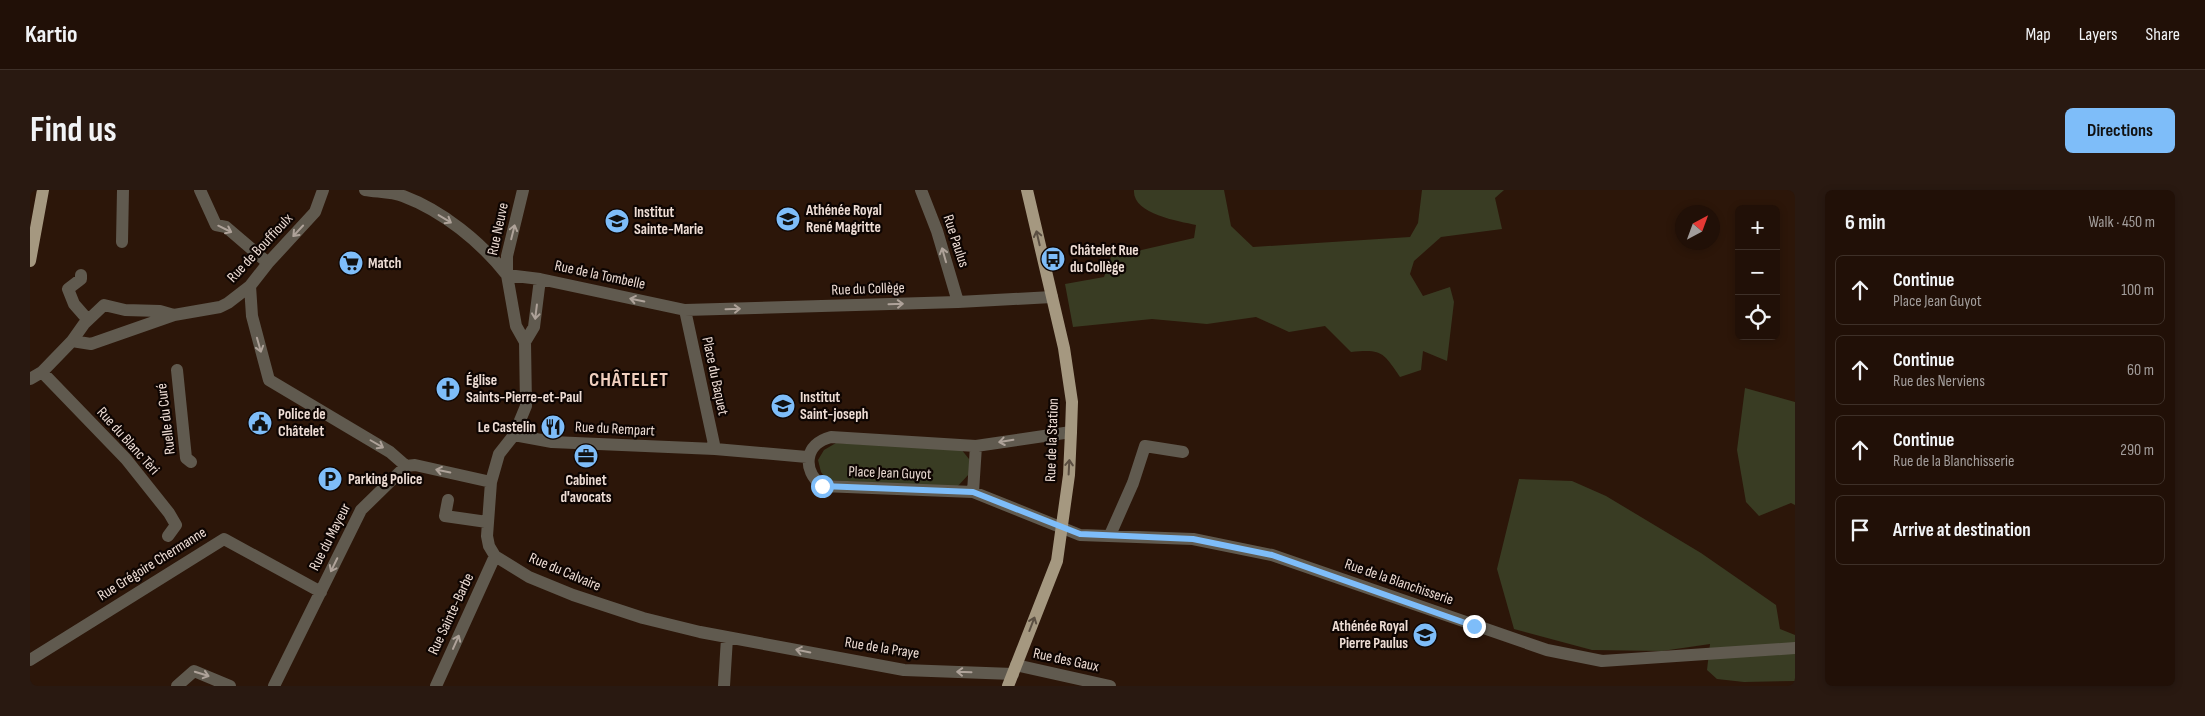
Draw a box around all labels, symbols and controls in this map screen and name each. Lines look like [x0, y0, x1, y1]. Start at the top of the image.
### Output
text: Kartio [25, 20, 77, 49]
text: Map [2026, 24, 2051, 45]
text: Layers [2079, 24, 2118, 45]
text: Share [2146, 24, 2180, 45]
button: Directions [2065, 108, 2175, 153]
text: Find us [30, 109, 117, 152]
street label: Rue Neuve [483, 201, 513, 257]
place label: Athénée Royal René Magritte [805, 201, 882, 237]
place label: Institut Sainte-Marie [634, 203, 703, 239]
north arrow [1675, 205, 1720, 250]
map controls [1735, 205, 1780, 340]
button: + [1735, 205, 1780, 250]
school or university icon: Athénée Royal René Magritte [775, 206, 801, 232]
school or university icon: Institut Sainte-Marie [604, 208, 630, 234]
street label: Rue de Bouffioulx [223, 209, 297, 287]
text: 6 min [1845, 210, 1886, 235]
street label: Rue Paulus [939, 212, 973, 270]
text: Walk · 450 m [2088, 213, 2155, 232]
one-way arrow [437, 215, 451, 225]
one-way arrow [292, 224, 304, 237]
one-way arrow [217, 225, 232, 235]
one-way arrow [508, 225, 518, 241]
one-way arrow [1033, 231, 1042, 247]
place label: Châtelet Rue du Collège [1070, 241, 1139, 277]
bus stop icon: Châtelet Rue du Collège [1040, 246, 1066, 272]
one-way arrow [939, 248, 949, 264]
supermarket icon: Match [338, 250, 364, 276]
button: − [1735, 250, 1780, 295]
place label: Match [368, 254, 402, 273]
street label: Rue de la Tombelle [553, 256, 647, 294]
text: Continue [1893, 269, 1954, 292]
icon: ahead [1846, 276, 1874, 304]
street label: Rue du Collège [831, 278, 905, 300]
text: 100 m [2121, 281, 2154, 300]
text: Place Jean Guyot [1893, 292, 1982, 311]
one-way arrow [629, 295, 645, 304]
button: locate [1735, 295, 1780, 340]
one-way arrow [887, 299, 903, 309]
one-way arrow [531, 304, 541, 320]
one-way arrow [725, 305, 741, 314]
street label: Place du Baquet [697, 335, 733, 417]
one-way arrow [254, 337, 264, 353]
text: Continue [1893, 349, 1954, 372]
icon: ahead [1846, 356, 1874, 384]
text: 60 m [2127, 361, 2154, 380]
district label: CHÂTELET [589, 368, 669, 392]
place label: Église Saints-Pierre-et-Paul [466, 371, 582, 407]
text: Rue des Nerviens [1893, 372, 1985, 391]
church icon: Église Saints-Pierre-et-Paul [435, 376, 461, 402]
street label: Ruelle du Curé [152, 382, 180, 456]
place label: Institut Saint-joseph [800, 388, 868, 424]
school or university icon: Institut Saint-joseph [770, 393, 796, 419]
street label: Rue de la Station [1041, 398, 1063, 482]
street label: Rue du Blanc Tèri [93, 403, 164, 479]
place label: Police de Châtelet [278, 405, 326, 441]
public building icon: Police de Châtelet [247, 410, 273, 436]
restaurant icon: Le Castelin [540, 414, 566, 440]
street label: Rue du Rempart [575, 417, 656, 441]
place label: Le Castelin [478, 418, 536, 437]
text: Continue [1893, 429, 1954, 452]
icon: ahead [1846, 436, 1874, 464]
one-way arrow [999, 437, 1015, 447]
one-way arrow [370, 439, 385, 449]
text: 290 m [2120, 441, 2154, 460]
office icon: Cabinet d'avocats [573, 443, 599, 469]
text: Rue de la Blanchisserie [1893, 452, 2014, 471]
one-way arrow [1065, 460, 1074, 476]
street label: Place Jean Guyot [848, 462, 932, 484]
parking icon: Parking Police [317, 466, 343, 492]
one-way arrow [436, 466, 452, 475]
place label: Parking Police [348, 470, 422, 489]
place label: Cabinet d'avocats [560, 471, 612, 507]
route start [811, 475, 834, 498]
street label: Rue du Mayeur [305, 499, 355, 574]
icon: arrive [1846, 516, 1874, 544]
text: Arrive at destination [1893, 519, 2031, 542]
street label: Rue Grégoire Chermanne [94, 523, 210, 605]
street label: Rue du Calvaire [526, 548, 604, 596]
street label: Rue de la Blanchisserie [1342, 554, 1456, 610]
one-way arrow [329, 557, 338, 572]
street label: Rue Sainte-Barbe [424, 570, 478, 658]
route end [1463, 615, 1486, 638]
one-way arrow [1028, 617, 1037, 632]
place label: Athénée Royal Pierre Paulus [1331, 617, 1408, 653]
school or university icon: Athénée Royal Pierre Paulus [1412, 622, 1438, 648]
street label: Rue de la Praye [843, 633, 921, 663]
one-way arrow [452, 635, 461, 650]
street label: Rue des Gaux [1031, 644, 1101, 676]
one-way arrow [796, 645, 812, 655]
one-way arrow [956, 668, 972, 677]
one-way arrow [194, 670, 210, 680]

